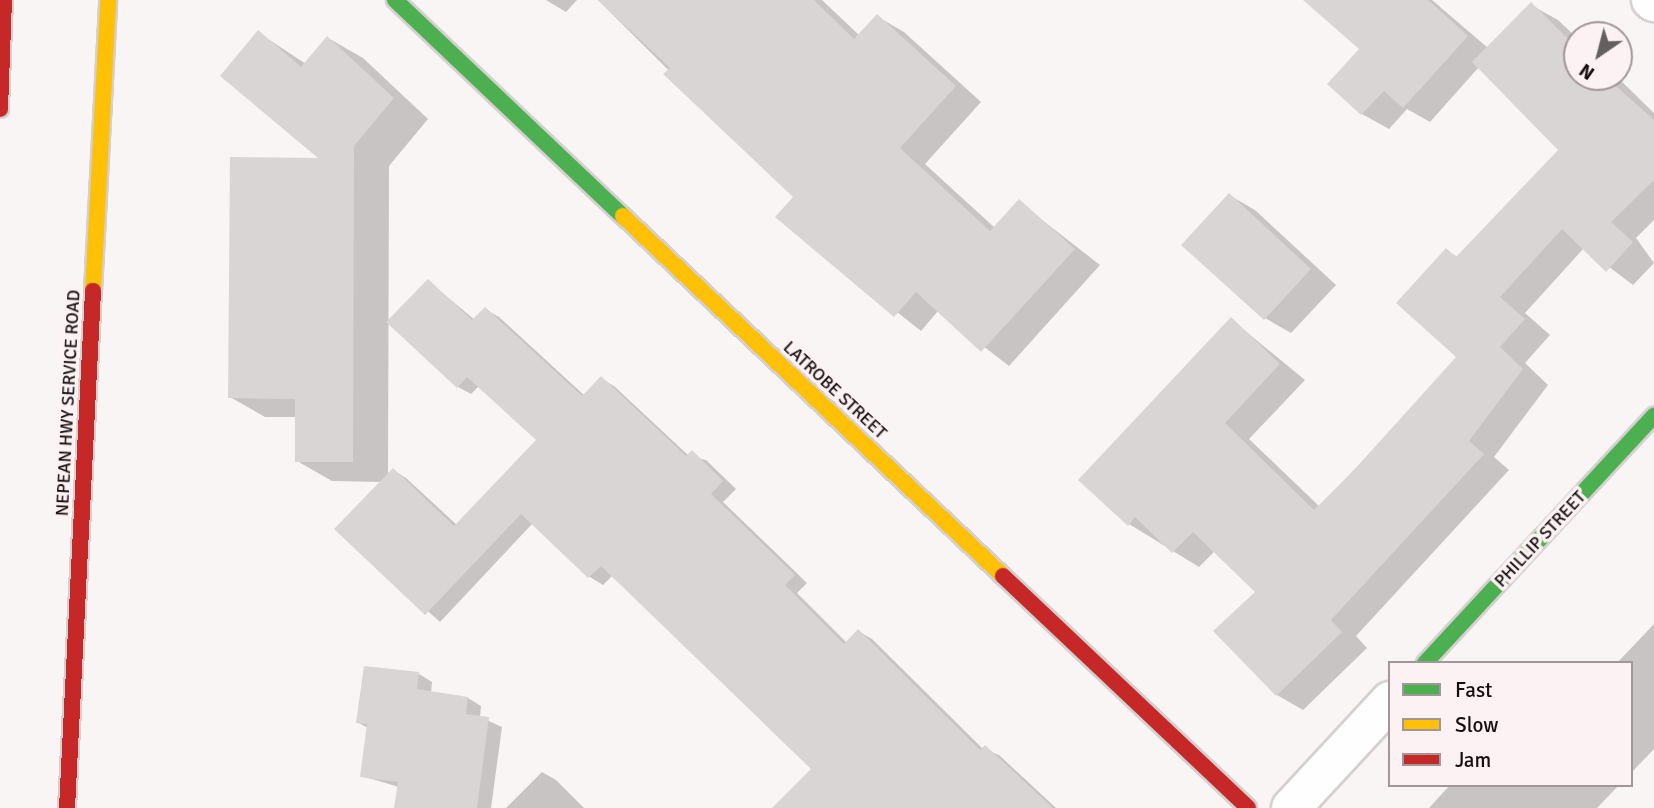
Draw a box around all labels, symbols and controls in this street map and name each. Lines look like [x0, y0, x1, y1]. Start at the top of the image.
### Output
north arrow [1563, 21, 1633, 91]
text: N [1575, 58, 1599, 85]
street label: NEPEAN HWY SERVICE ROAD [51, 289, 85, 517]
street label: LATROBE STREET [779, 336, 891, 444]
street label: PHILLIP STREET [1490, 486, 1590, 592]
legend [1388, 661, 1633, 787]
text: Fast [1455, 677, 1492, 703]
text: Slow [1455, 712, 1499, 738]
text: Jam [1455, 747, 1491, 773]

